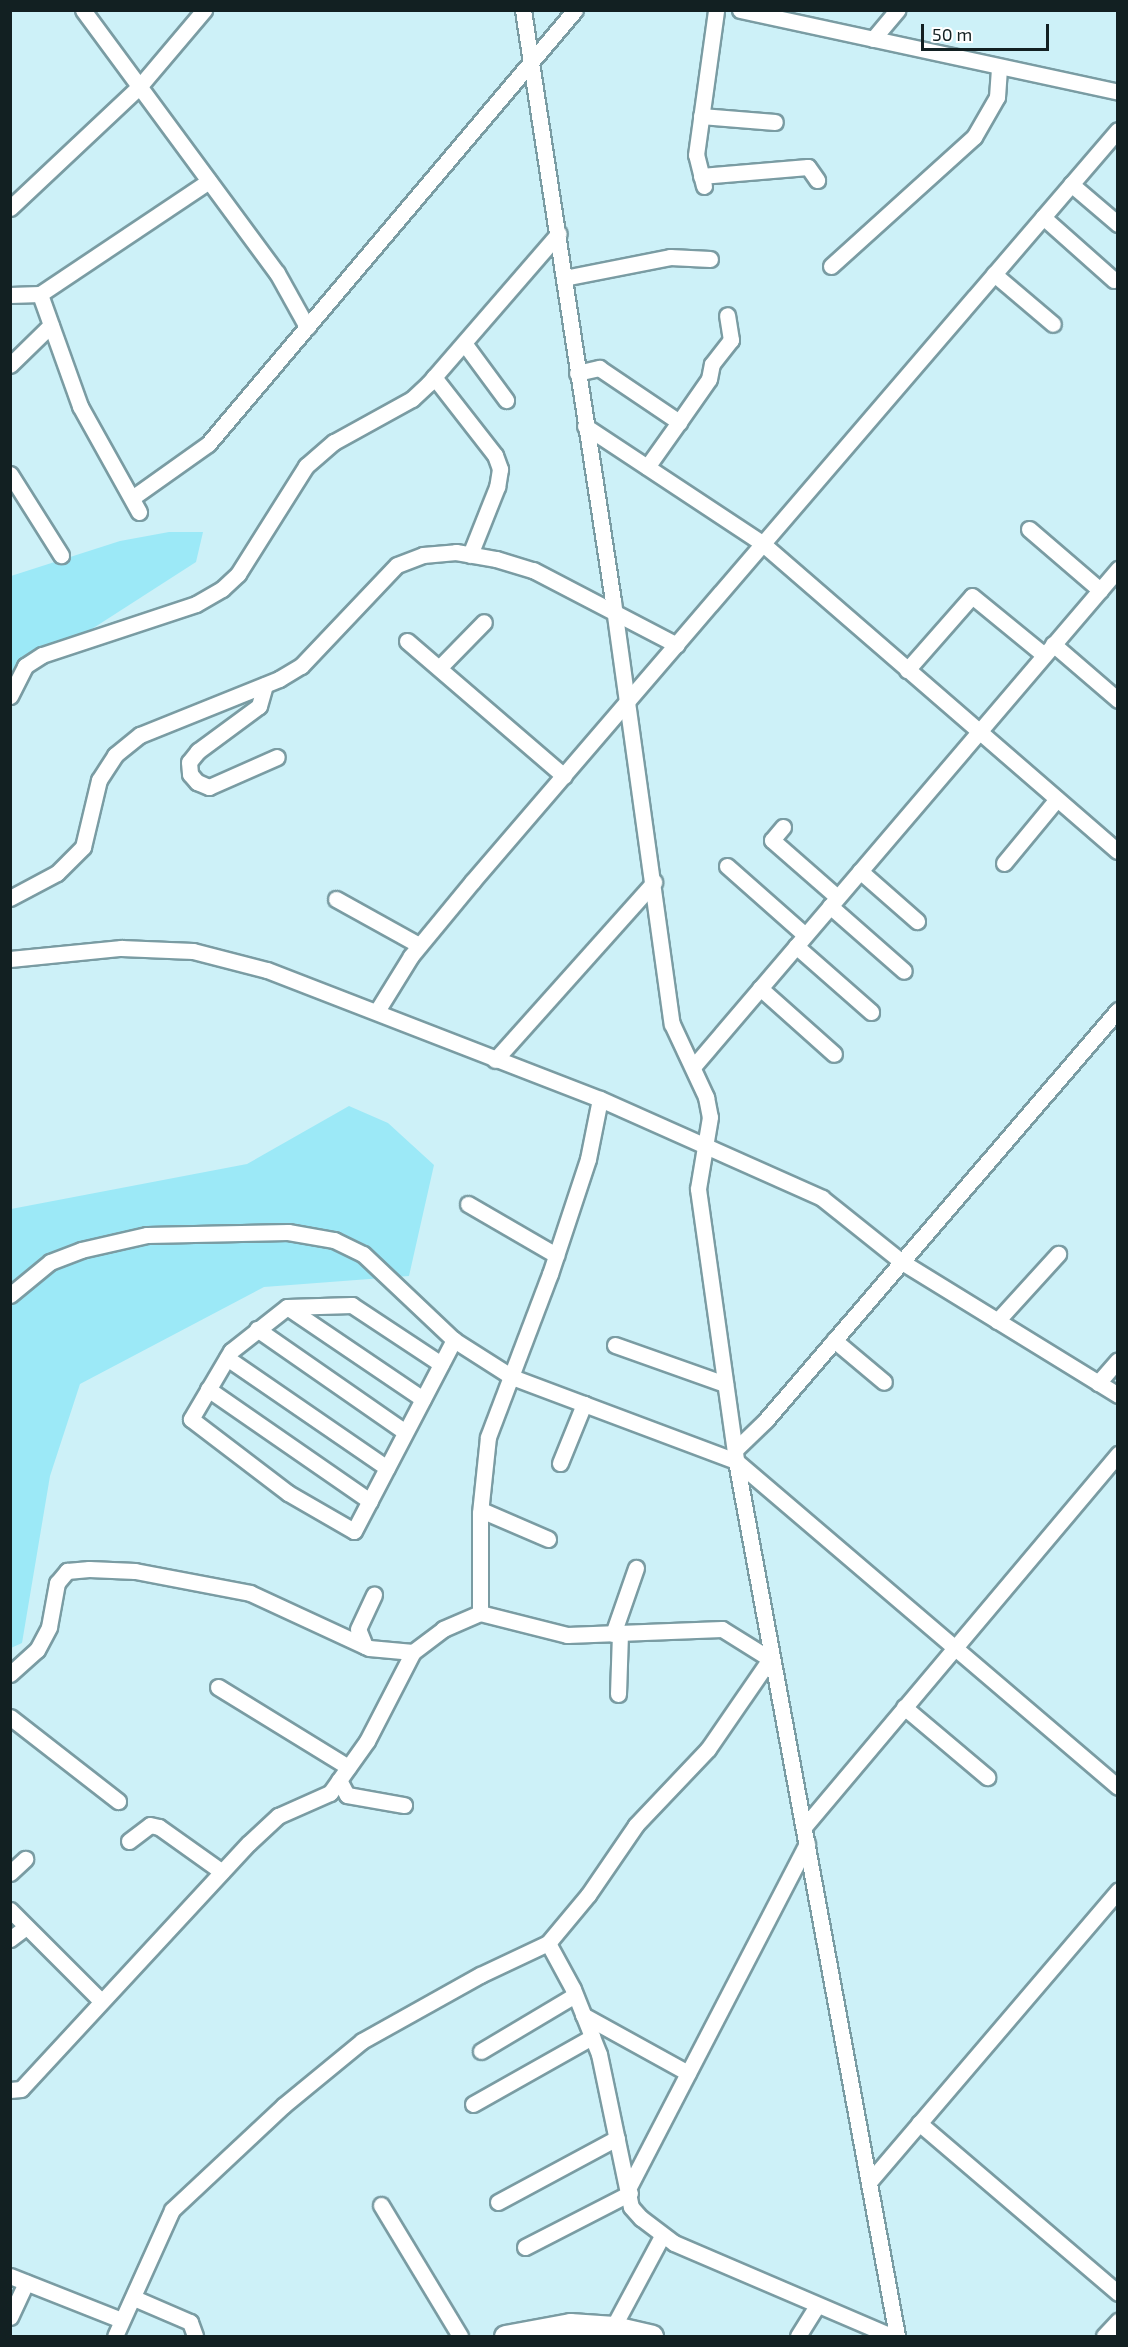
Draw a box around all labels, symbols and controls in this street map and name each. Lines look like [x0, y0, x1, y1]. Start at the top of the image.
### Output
scale bar [924, 12, 1052, 50]
text: 50 m [932, 23, 972, 45]

